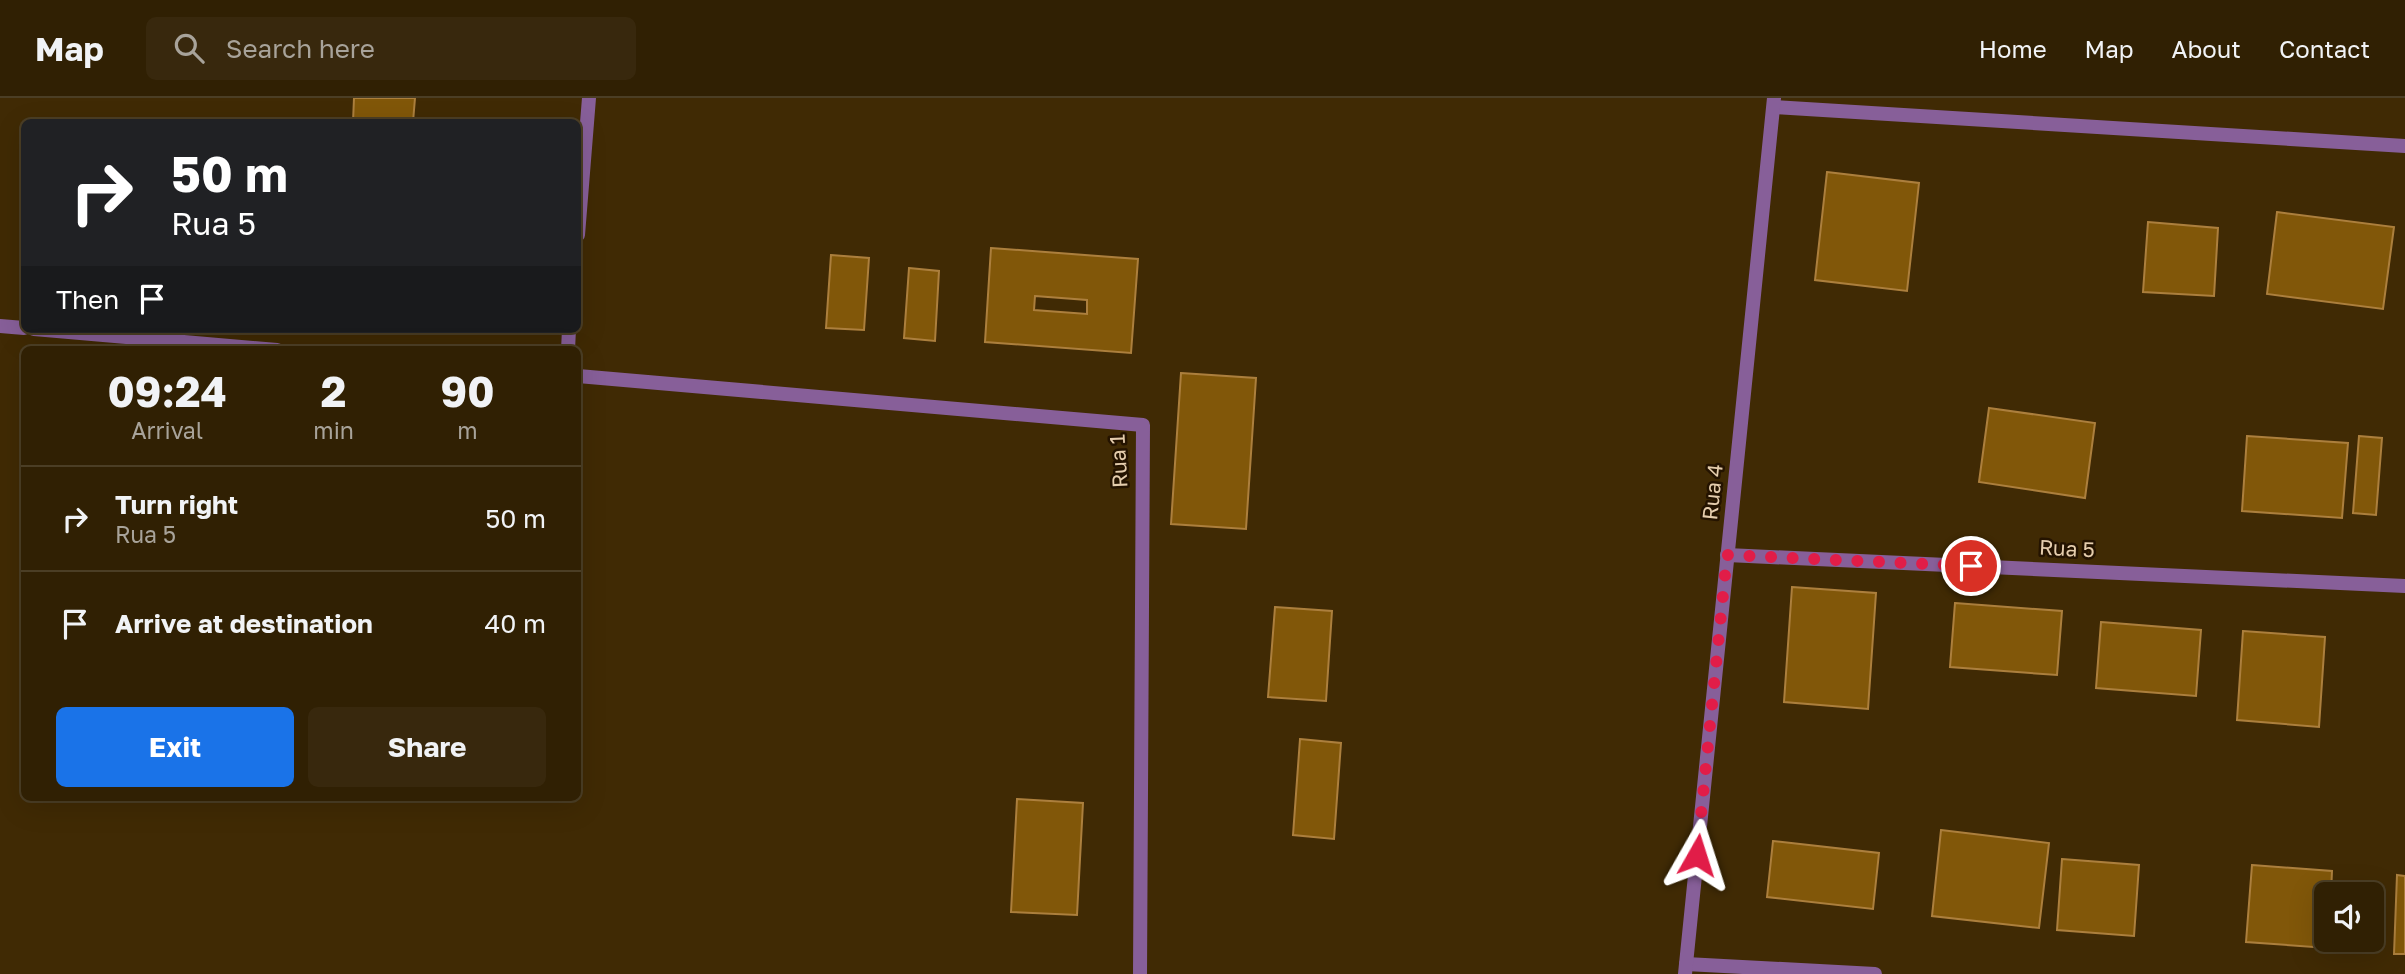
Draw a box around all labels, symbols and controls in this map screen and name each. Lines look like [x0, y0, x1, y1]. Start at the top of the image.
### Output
search box [146, 17, 636, 80]
text: Map [35, 29, 104, 68]
icon: search [170, 29, 208, 67]
text: Search here [226, 33, 375, 64]
text: Home [1979, 34, 2047, 63]
text: Map [2085, 34, 2134, 63]
text: About [2172, 34, 2241, 63]
text: Contact [2279, 34, 2370, 63]
text: 50 m [171, 144, 288, 203]
icon: right [56, 147, 147, 238]
text: Rua 5 [171, 204, 256, 242]
icon: arrive [133, 280, 171, 318]
text: Then [56, 284, 119, 315]
text: 09:24 [108, 366, 227, 416]
text: 2 [321, 366, 346, 416]
text: 90 [441, 366, 494, 416]
text: Arrival [131, 416, 203, 444]
text: min [313, 416, 354, 444]
text: m [457, 416, 478, 444]
street label: Rua 1 [1104, 433, 1132, 489]
street label: Rua 4 [1696, 462, 1728, 521]
text: Turn right [115, 489, 238, 520]
icon: right [56, 500, 94, 538]
text: 50 m [485, 503, 546, 534]
text: Rua 5 [115, 520, 176, 548]
street label: Rua 5 [2038, 534, 2096, 562]
pin [1941, 536, 2001, 596]
icon: arrive [1952, 547, 1990, 585]
icon: arrive [56, 605, 94, 643]
text: Arrive at destination [115, 608, 373, 639]
text: 40 m [485, 608, 546, 639]
button: Exit [56, 707, 294, 787]
button: Share [308, 707, 546, 787]
position arrow [1660, 818, 1734, 892]
map controls [2314, 882, 2384, 952]
button: sound [2314, 882, 2384, 952]

